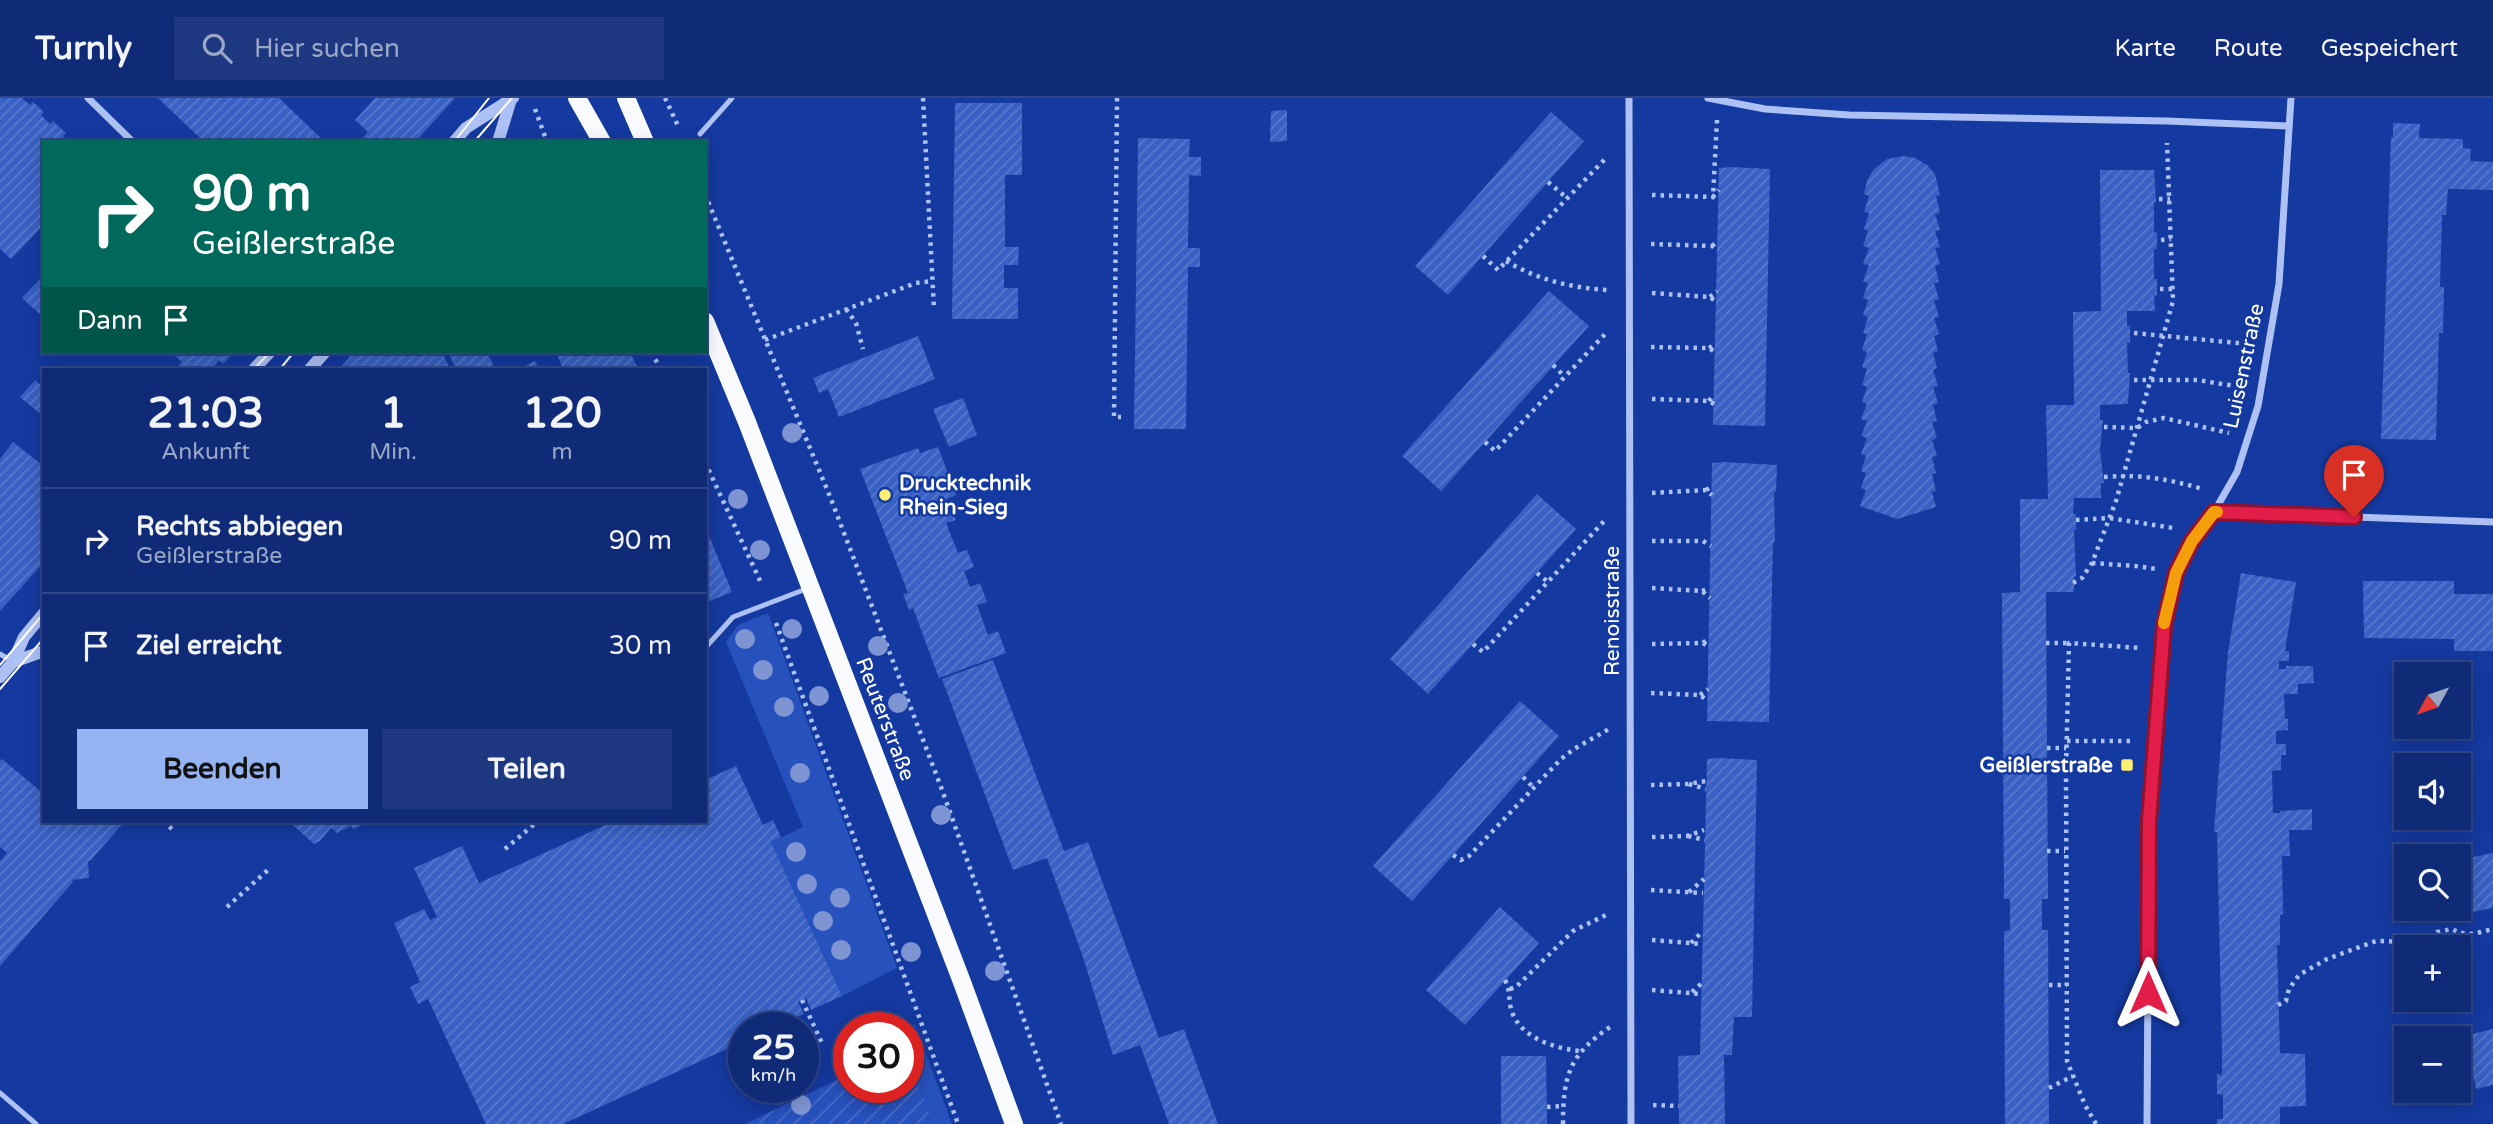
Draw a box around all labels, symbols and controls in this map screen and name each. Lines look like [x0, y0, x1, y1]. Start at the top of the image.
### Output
search box [174, 17, 664, 80]
text: Turnly [35, 29, 132, 68]
icon: search [198, 29, 236, 67]
text: Hier suchen [254, 33, 400, 64]
text: Karte [2114, 34, 2176, 63]
text: Route [2214, 34, 2283, 63]
text: Gespeichert [2321, 34, 2458, 63]
text: 90 m [192, 165, 311, 224]
icon: right [77, 168, 168, 259]
text: Geißlerstraße [192, 225, 395, 263]
icon: arrive [157, 301, 195, 339]
street label: Luisenstraße [2219, 301, 2269, 431]
text: Dann [77, 305, 143, 336]
text: 21:03 [147, 388, 264, 439]
text: 1 [380, 388, 406, 439]
text: 120 [522, 388, 602, 439]
text: Ankunft [161, 438, 250, 466]
text: Min. [369, 438, 417, 466]
text: m [551, 438, 573, 466]
pin [2324, 445, 2384, 517]
icon: arrive [2335, 456, 2373, 494]
place label: Drucktechnik Rhein-Sieg [899, 471, 1032, 520]
marker: Drucktechnik Rhein-Sieg [877, 487, 893, 503]
text: Rechts abbiegen [136, 511, 343, 542]
icon: right [77, 522, 115, 560]
text: 90 m [609, 525, 672, 556]
text: Geißlerstraße [136, 542, 282, 570]
street label: Renoisstraße [1600, 546, 1625, 676]
icon: arrive [77, 627, 115, 665]
text: Ziel erreicht [136, 630, 282, 661]
text: 30 m [609, 630, 672, 661]
street label: Reuterstraße [850, 654, 920, 784]
north arrow [2394, 662, 2471, 738]
map controls [2394, 662, 2471, 1103]
button: Beenden [77, 729, 368, 809]
button: Teilen [382, 729, 672, 809]
place label: Geißlerstraße [1980, 753, 2113, 778]
button: sound [2394, 753, 2471, 830]
marker: Geißlerstraße [2119, 757, 2135, 773]
button: search [2394, 844, 2471, 921]
button: + [2394, 935, 2471, 1012]
position arrow [2111, 956, 2185, 1030]
speed limit sign: 30 [833, 1012, 924, 1103]
button: − [2394, 1026, 2471, 1103]
text: 25 [752, 1027, 795, 1069]
text: km/h [751, 1064, 796, 1086]

